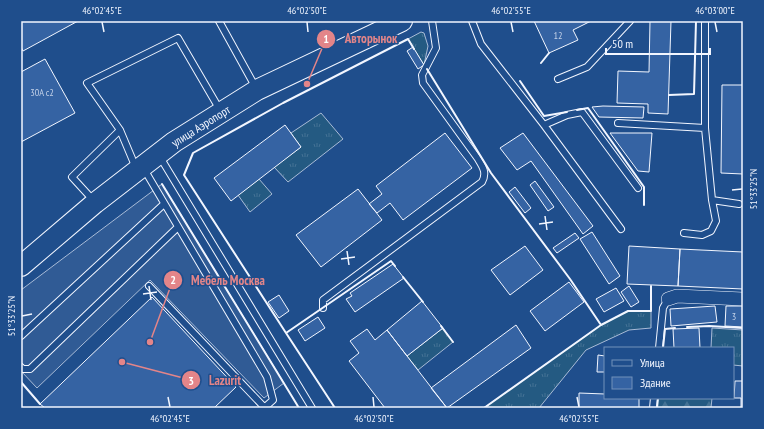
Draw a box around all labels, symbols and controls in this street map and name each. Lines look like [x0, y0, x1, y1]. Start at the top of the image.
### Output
text: 46°02'45"E [82, 4, 122, 17]
text: 46°02'50"E [287, 4, 327, 17]
text: 46°02'55"E [491, 4, 531, 17]
text: 46°03'00"E [695, 4, 735, 17]
callout: Авторынок [316, 26, 405, 51]
house number: 12 [554, 29, 563, 42]
text: Авторынок [344, 30, 398, 47]
scale bar [606, 30, 710, 56]
text: 1 [323, 31, 329, 46]
text: 50 m [612, 36, 633, 51]
house number: 30А с2 [30, 86, 54, 99]
street label: улица Аэропорт [168, 101, 233, 149]
text: 51°33'25"N [747, 169, 760, 209]
callout: Мебель Москва [163, 268, 273, 293]
text: 2 [170, 272, 176, 287]
text: Мебель Москва [191, 272, 265, 289]
text: 51°33'25"N [5, 296, 18, 336]
house number: 3 [732, 310, 736, 323]
legend [604, 347, 734, 399]
text: Улица [640, 355, 665, 370]
callout: Lazurit [181, 368, 249, 393]
text: Lazurit [209, 372, 241, 389]
text: 3 [188, 373, 194, 388]
text: Здание [640, 375, 671, 390]
text: 46°02'45"E [150, 412, 190, 425]
text: 46°02'50"E [354, 412, 394, 425]
text: 46°02'55"E [559, 412, 599, 425]

